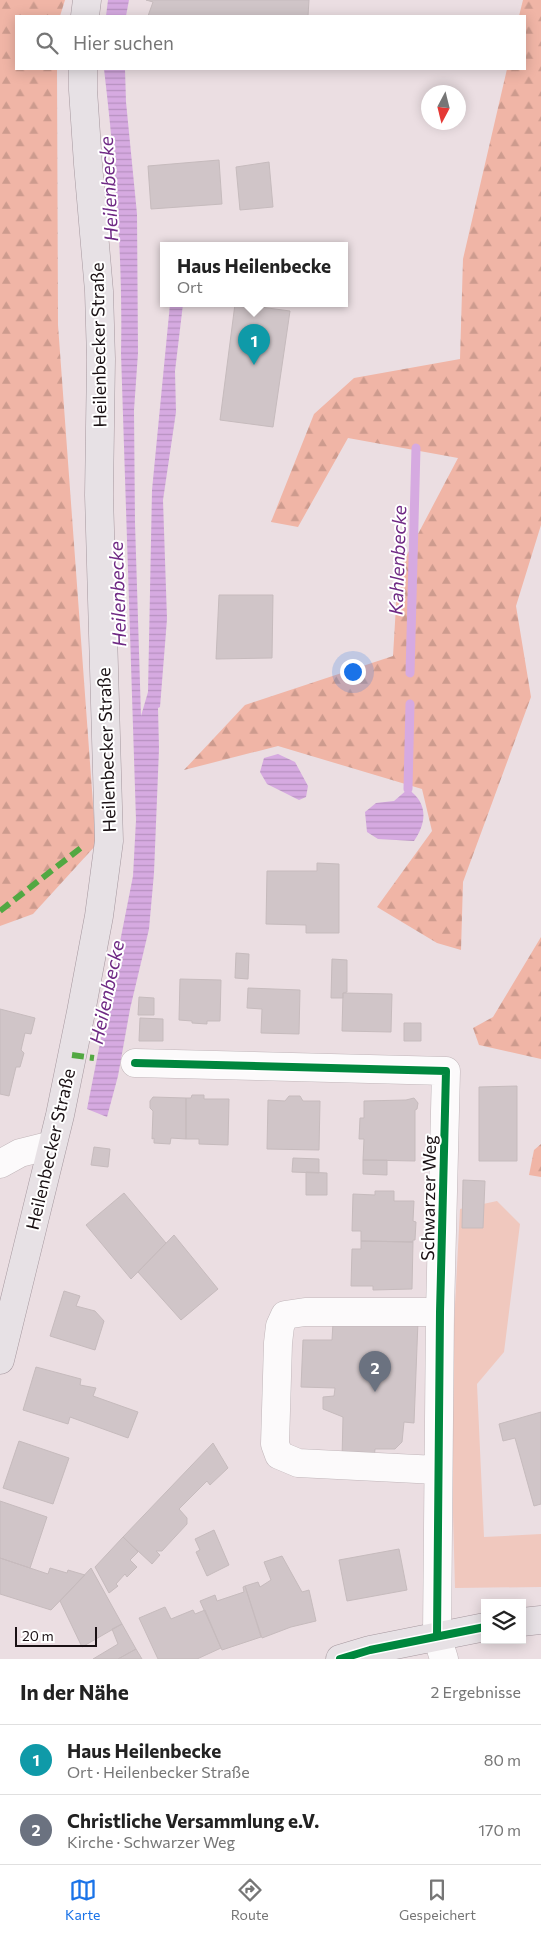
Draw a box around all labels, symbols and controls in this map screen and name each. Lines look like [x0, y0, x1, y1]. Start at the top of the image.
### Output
search box [15, 15, 526, 70]
icon: search [33, 29, 61, 57]
text: Hier suchen [73, 31, 174, 54]
north arrow [421, 85, 466, 130]
water label: Heilenbecke [94, 136, 122, 242]
popup [160, 242, 348, 307]
text: Haus Heilenbecke [177, 254, 331, 277]
street label: Heilenbecker Straße [86, 262, 110, 428]
text: Ort [177, 277, 203, 296]
pin: 1 [238, 324, 270, 365]
water label: Kahlenbecke [384, 505, 410, 615]
water label: Heilenbecke [104, 541, 130, 647]
your location [340, 659, 366, 685]
street label: Heilenbecker Straße [92, 667, 120, 833]
water label: Heilenbecke [84, 938, 128, 1046]
street label: Heilenbecker Straße [21, 1066, 79, 1232]
street label: Schwarzer Weg [416, 1135, 440, 1261]
pin: 2 [359, 1351, 391, 1392]
map controls [481, 1599, 526, 1644]
button: layers [481, 1599, 526, 1644]
scale bar [15, 1624, 98, 1647]
text: 20 m [22, 1627, 54, 1644]
text: In der Nähe [20, 1679, 129, 1704]
text: 2 Ergebnisse [431, 1682, 521, 1701]
text: Haus Heilenbecke [67, 1739, 221, 1762]
text: 1 [32, 1750, 40, 1769]
text: 80 m [484, 1750, 521, 1769]
text: Ort · Heilenbecker Straße [67, 1762, 250, 1781]
text: Christliche Versammlung e.V. [67, 1809, 319, 1832]
text: 2 [31, 1820, 41, 1839]
text: 170 m [478, 1820, 521, 1839]
text: Kirche · Schwarzer Weg [67, 1832, 235, 1851]
tab: Karte [65, 1876, 100, 1923]
tab: Route [231, 1876, 269, 1923]
tab: Gespeichert [399, 1876, 476, 1923]

